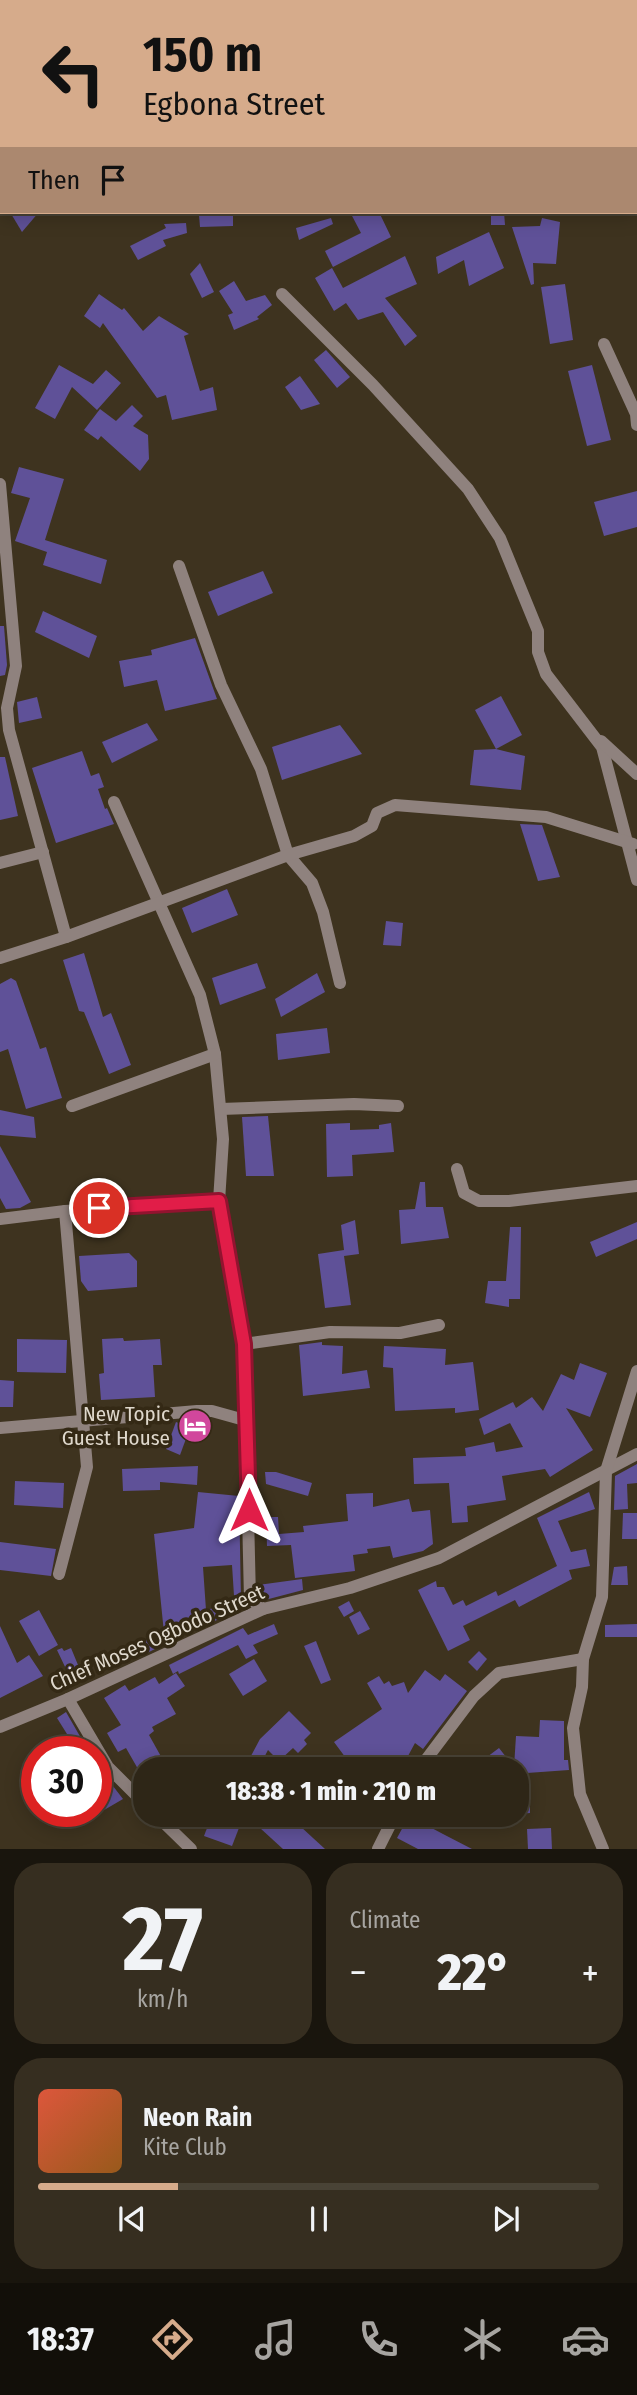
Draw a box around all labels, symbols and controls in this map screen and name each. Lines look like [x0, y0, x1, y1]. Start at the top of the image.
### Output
text: 150 m [143, 25, 262, 84]
icon: left [28, 28, 119, 119]
text: Egbona Street [143, 85, 325, 123]
icon: arrive [94, 161, 132, 199]
text: Then [28, 165, 80, 196]
pin [69, 1178, 129, 1238]
icon: arrive [80, 1189, 118, 1227]
place label: New Topic Guest House [62, 1401, 170, 1451]
hotel icon: New Topic Guest House [176, 1407, 214, 1445]
position arrow [212, 1473, 286, 1547]
street label: Chief Moses Ogbodo Street [46, 1579, 268, 1697]
speed limit sign: 30 [21, 1736, 112, 1827]
text: 18:38 · 1 min · 210 m [226, 1776, 436, 1807]
text: 27 [123, 1885, 203, 1994]
text: Climate [350, 1906, 420, 1934]
text: 22° [438, 1941, 511, 2004]
text: − [350, 1950, 367, 1996]
text: + [582, 1950, 599, 1996]
text: km/h [137, 1985, 188, 2013]
text: Neon Rain [143, 2102, 252, 2133]
text: Kite Club [143, 2133, 227, 2161]
icon: previous [113, 2200, 151, 2238]
icon: pause [300, 2200, 338, 2238]
icon: next [487, 2200, 525, 2238]
icon: directions [148, 2315, 197, 2364]
icon: music [251, 2315, 300, 2364]
icon: phone [354, 2315, 403, 2364]
icon: climate [458, 2315, 507, 2364]
icon: car [561, 2315, 610, 2364]
text: 18:37 [27, 2320, 94, 2358]

